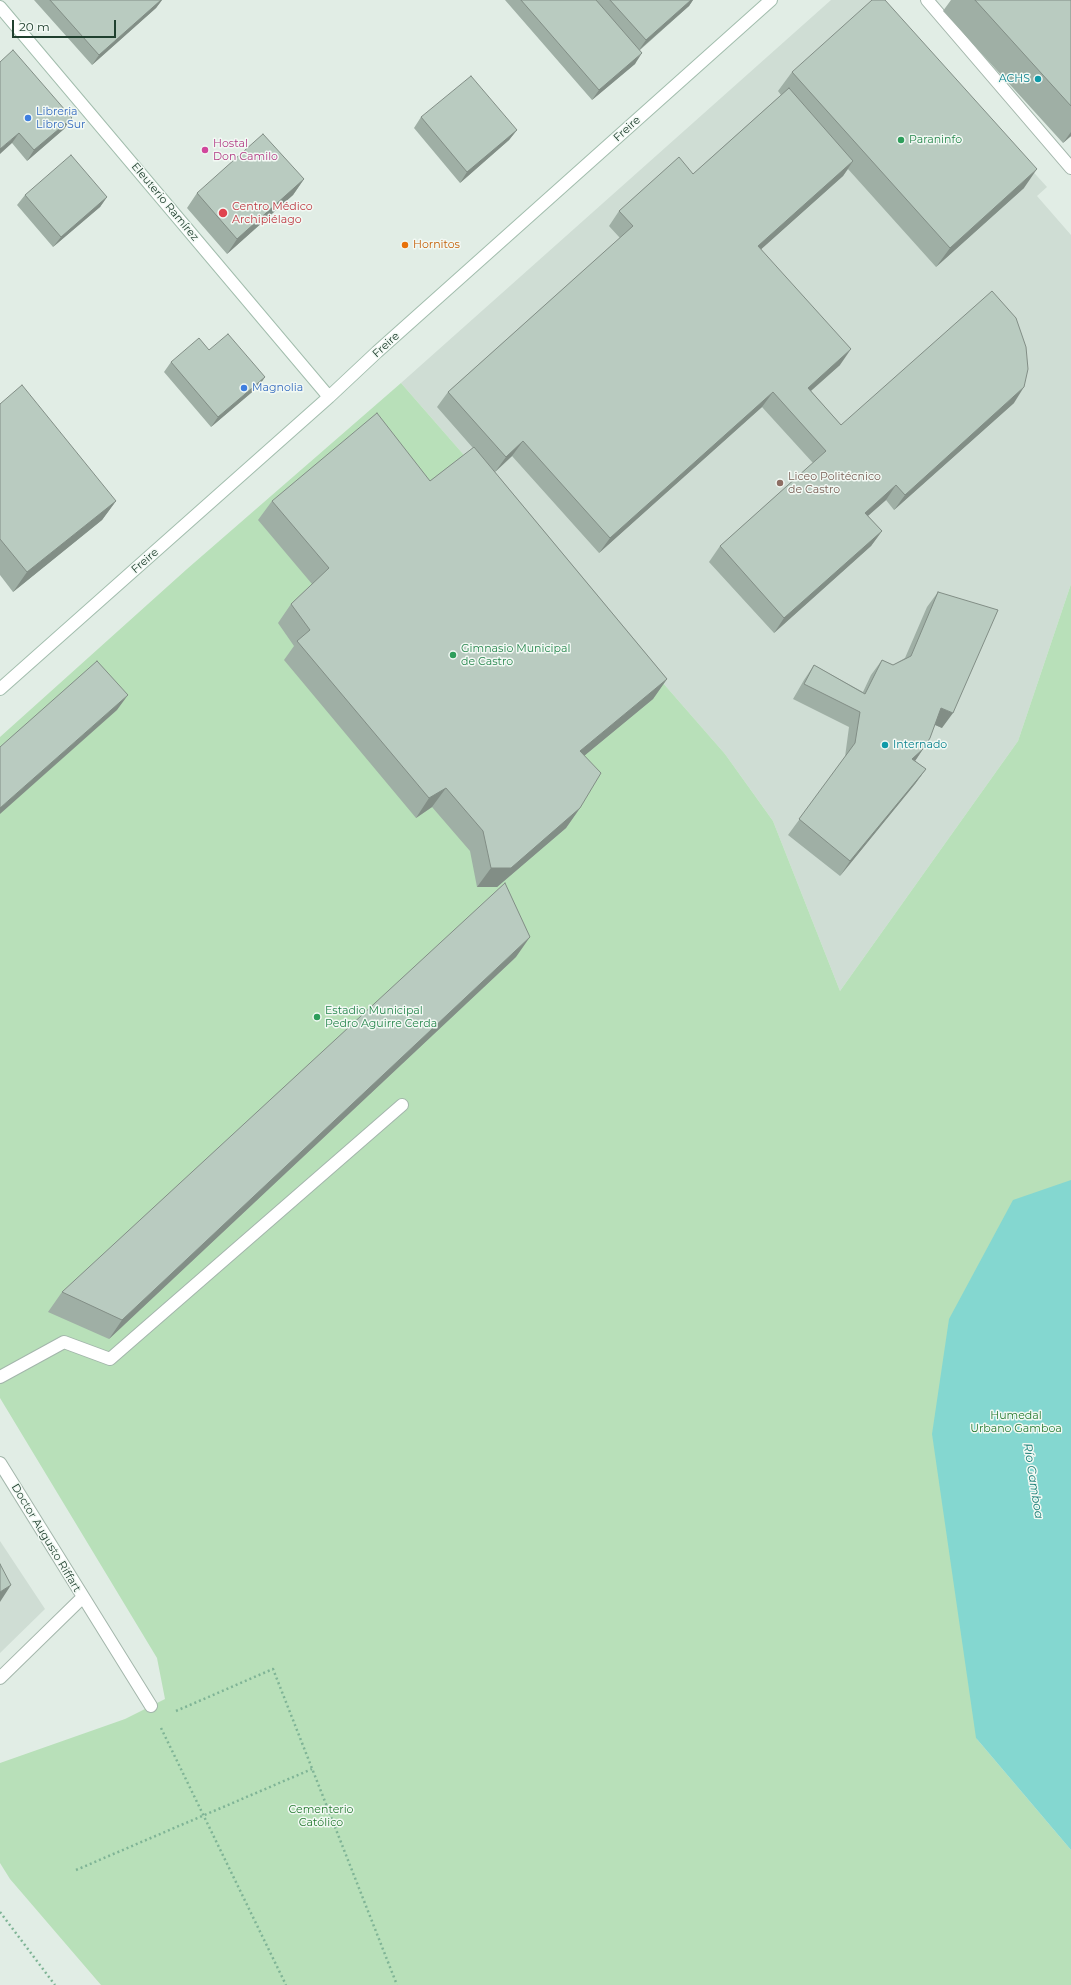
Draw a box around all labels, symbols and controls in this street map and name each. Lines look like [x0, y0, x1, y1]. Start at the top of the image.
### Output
scale bar [14, 12, 118, 38]
text: 20 m [19, 19, 50, 34]
place label: ACHS [999, 72, 1030, 86]
marker: ACHS [1033, 74, 1043, 84]
place label: Libreria Libro Sur [36, 105, 86, 131]
marker: Libreria Libro Sur [23, 113, 33, 123]
street label: Freire [611, 114, 643, 144]
place label: Paraninfo [909, 133, 962, 147]
marker: Paraninfo [896, 135, 906, 145]
place label: Hostal Don Camilo [213, 137, 278, 163]
marker: Hostal Don Camilo [200, 145, 210, 155]
street label: Eleuterio Ramírez [129, 160, 201, 244]
place label: Centro Médico Archipiélago [232, 200, 313, 226]
marker: Centro Médico Archipiélago [217, 207, 229, 219]
place label: Hornitos [413, 238, 460, 252]
marker: Hornitos [400, 240, 410, 250]
street label: Freire [370, 330, 402, 360]
place label: Magnolia [252, 381, 303, 395]
marker: Magnolia [239, 383, 249, 393]
place label: Liceo Politécnico de Castro [788, 470, 881, 496]
marker: Liceo Politécnico de Castro [775, 478, 785, 488]
street label: Freire [129, 546, 161, 576]
place label: Gimnasio Municipal de Castro [461, 642, 570, 668]
marker: Gimnasio Municipal de Castro [448, 650, 458, 660]
place label: Internado [893, 738, 947, 752]
marker: Internado [880, 740, 890, 750]
place label: Estadio Municipal Pedro Aguirre Cerda [325, 1004, 437, 1030]
marker: Estadio Municipal Pedro Aguirre Cerda [312, 1012, 322, 1022]
park label: Humedal Urbano Gamboa [970, 1409, 1062, 1435]
water label: Río Gamboa [1020, 1442, 1046, 1520]
street label: Doctor Augusto Riffart [8, 1481, 84, 1595]
park label: Cementerio Católico [288, 1803, 354, 1829]

